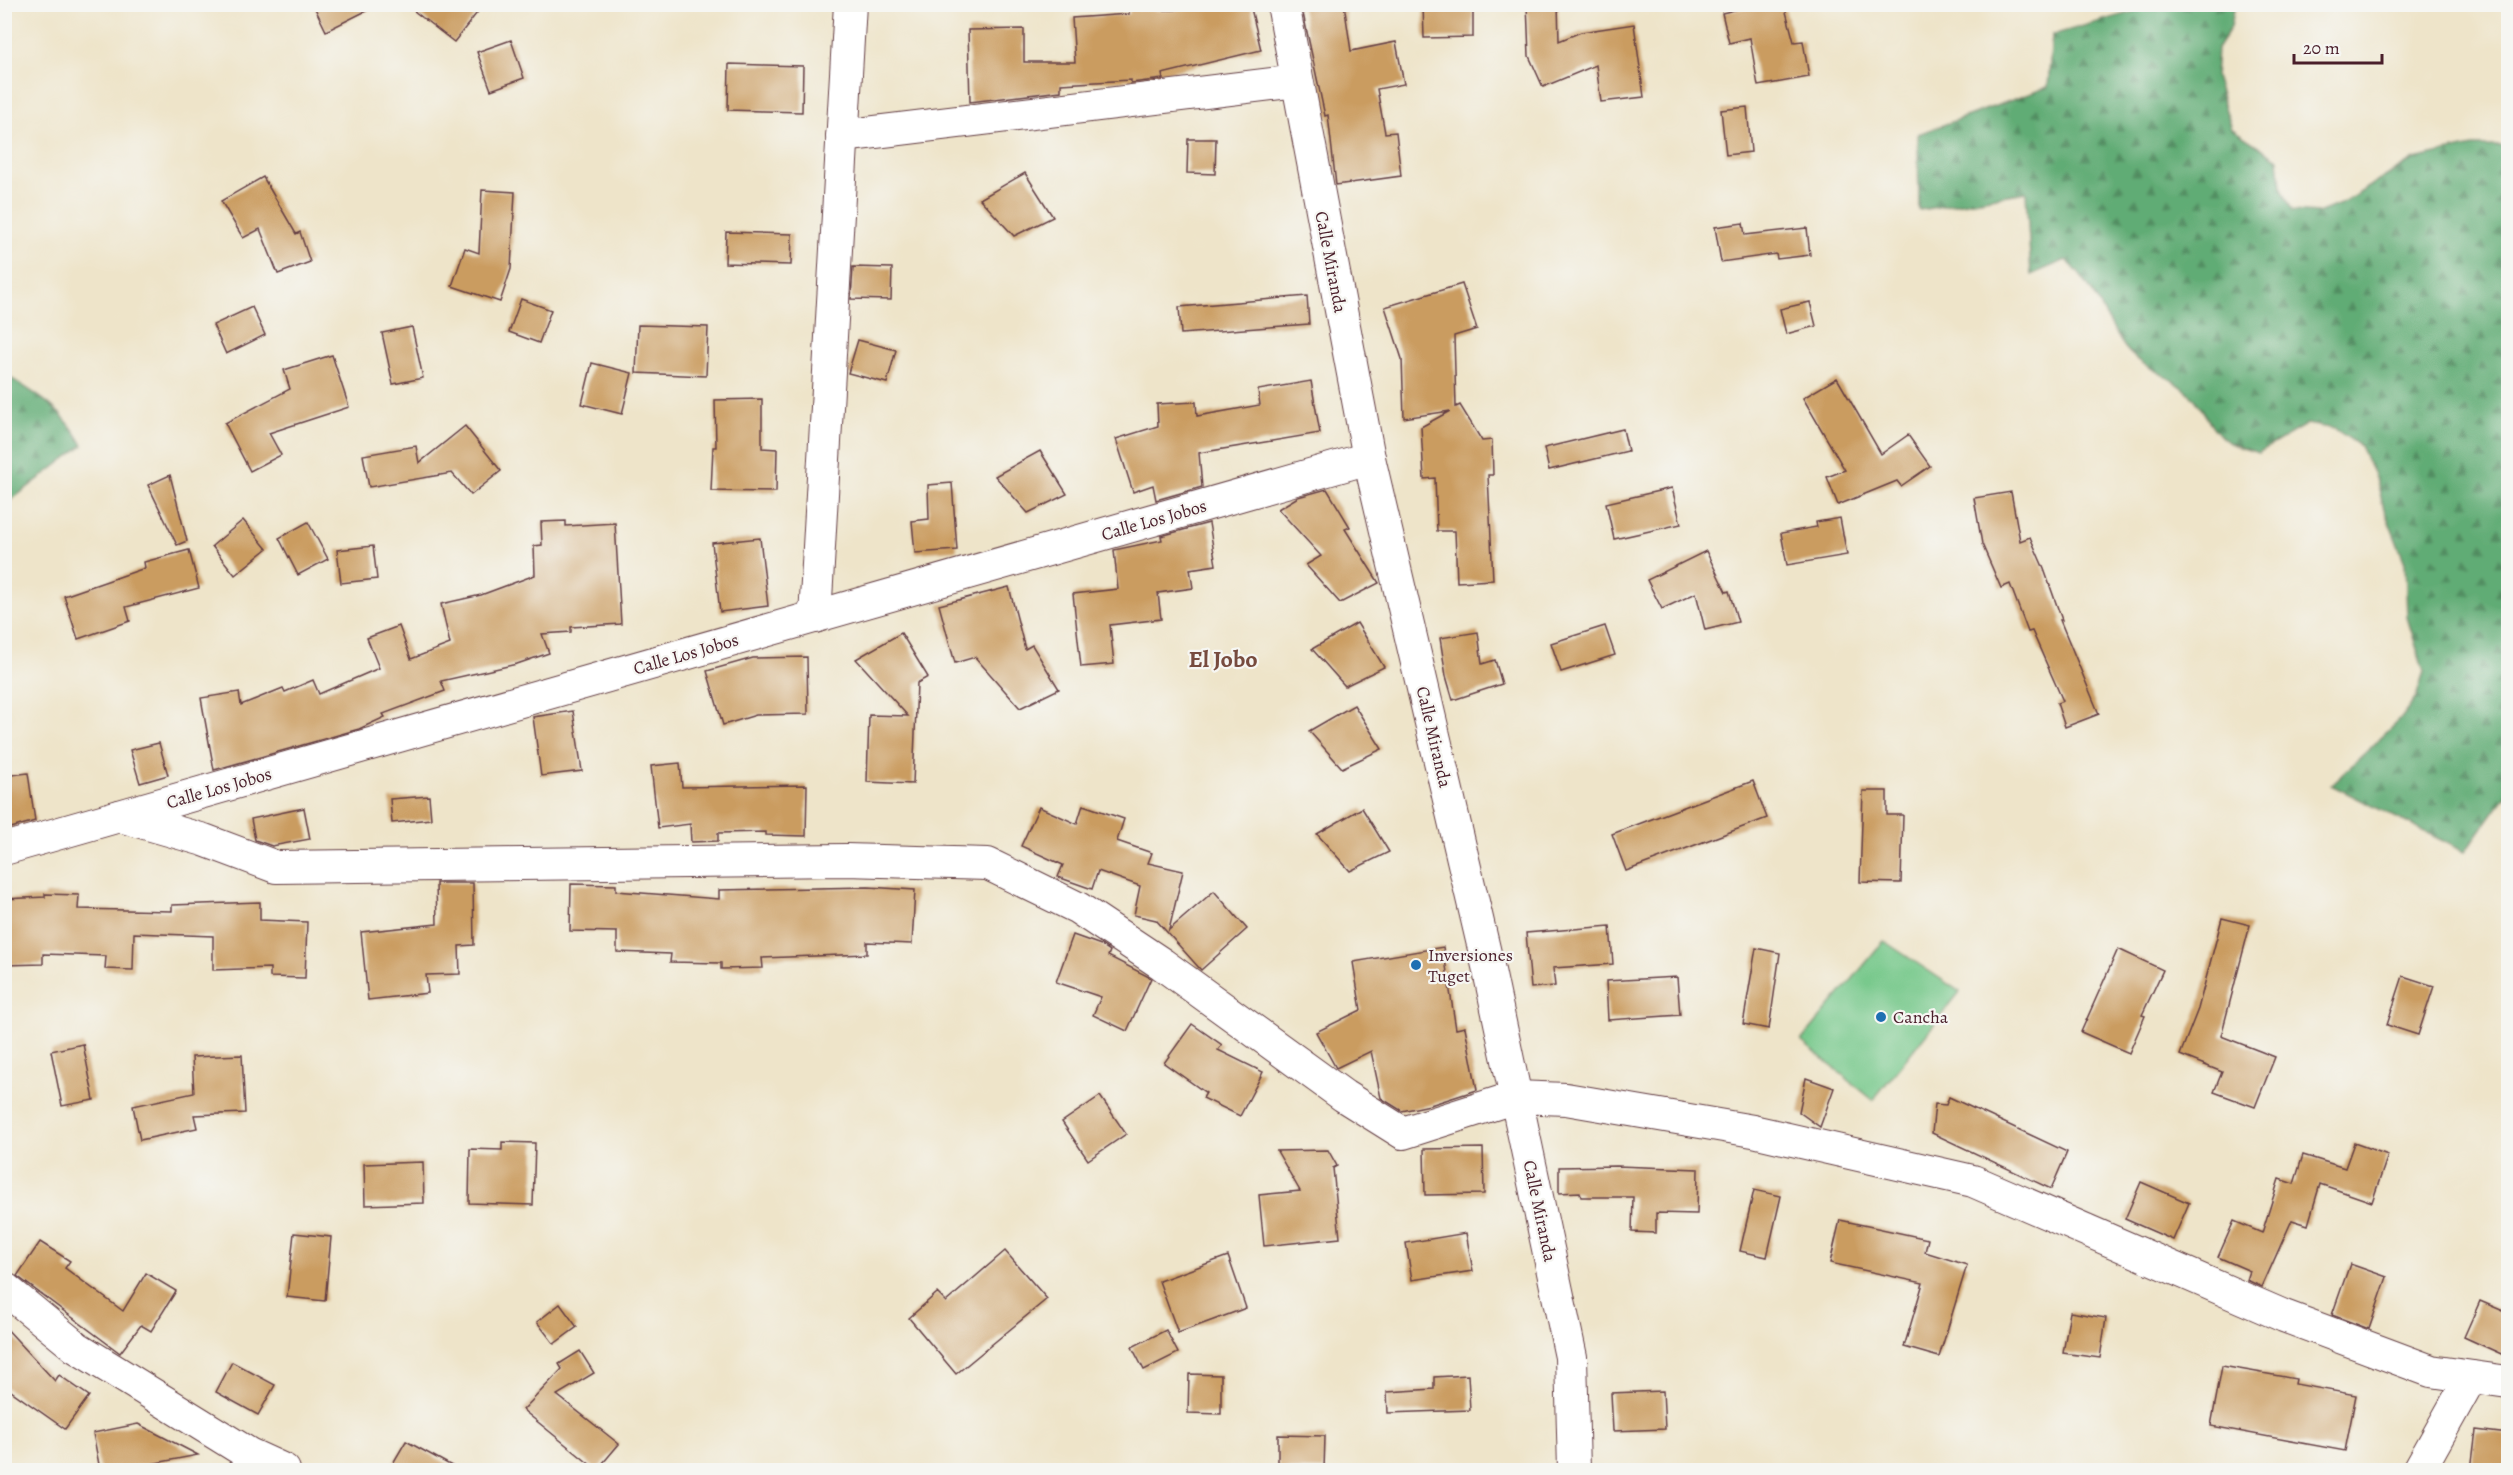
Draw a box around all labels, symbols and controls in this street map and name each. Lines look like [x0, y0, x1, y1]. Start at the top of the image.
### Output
scale bar [2294, 27, 2382, 65]
text: 20 m [2303, 36, 2340, 60]
street label: Calle Miranda [1309, 209, 1353, 316]
street label: Calle Los Jobos [1099, 494, 1209, 546]
street label: Calle Los Jobos [631, 628, 741, 680]
district label: El Jobo [1188, 643, 1258, 675]
street label: Calle Miranda [1411, 684, 1457, 791]
street label: Calle Los Jobos [164, 762, 274, 814]
place label: Inversiones Tuget [1428, 943, 1513, 988]
marker: Inversiones Tuget [1409, 958, 1423, 972]
place label: Cancha [1893, 1005, 1949, 1029]
marker: Cancha [1874, 1010, 1888, 1024]
street label: Calle Miranda [1518, 1158, 1563, 1265]

